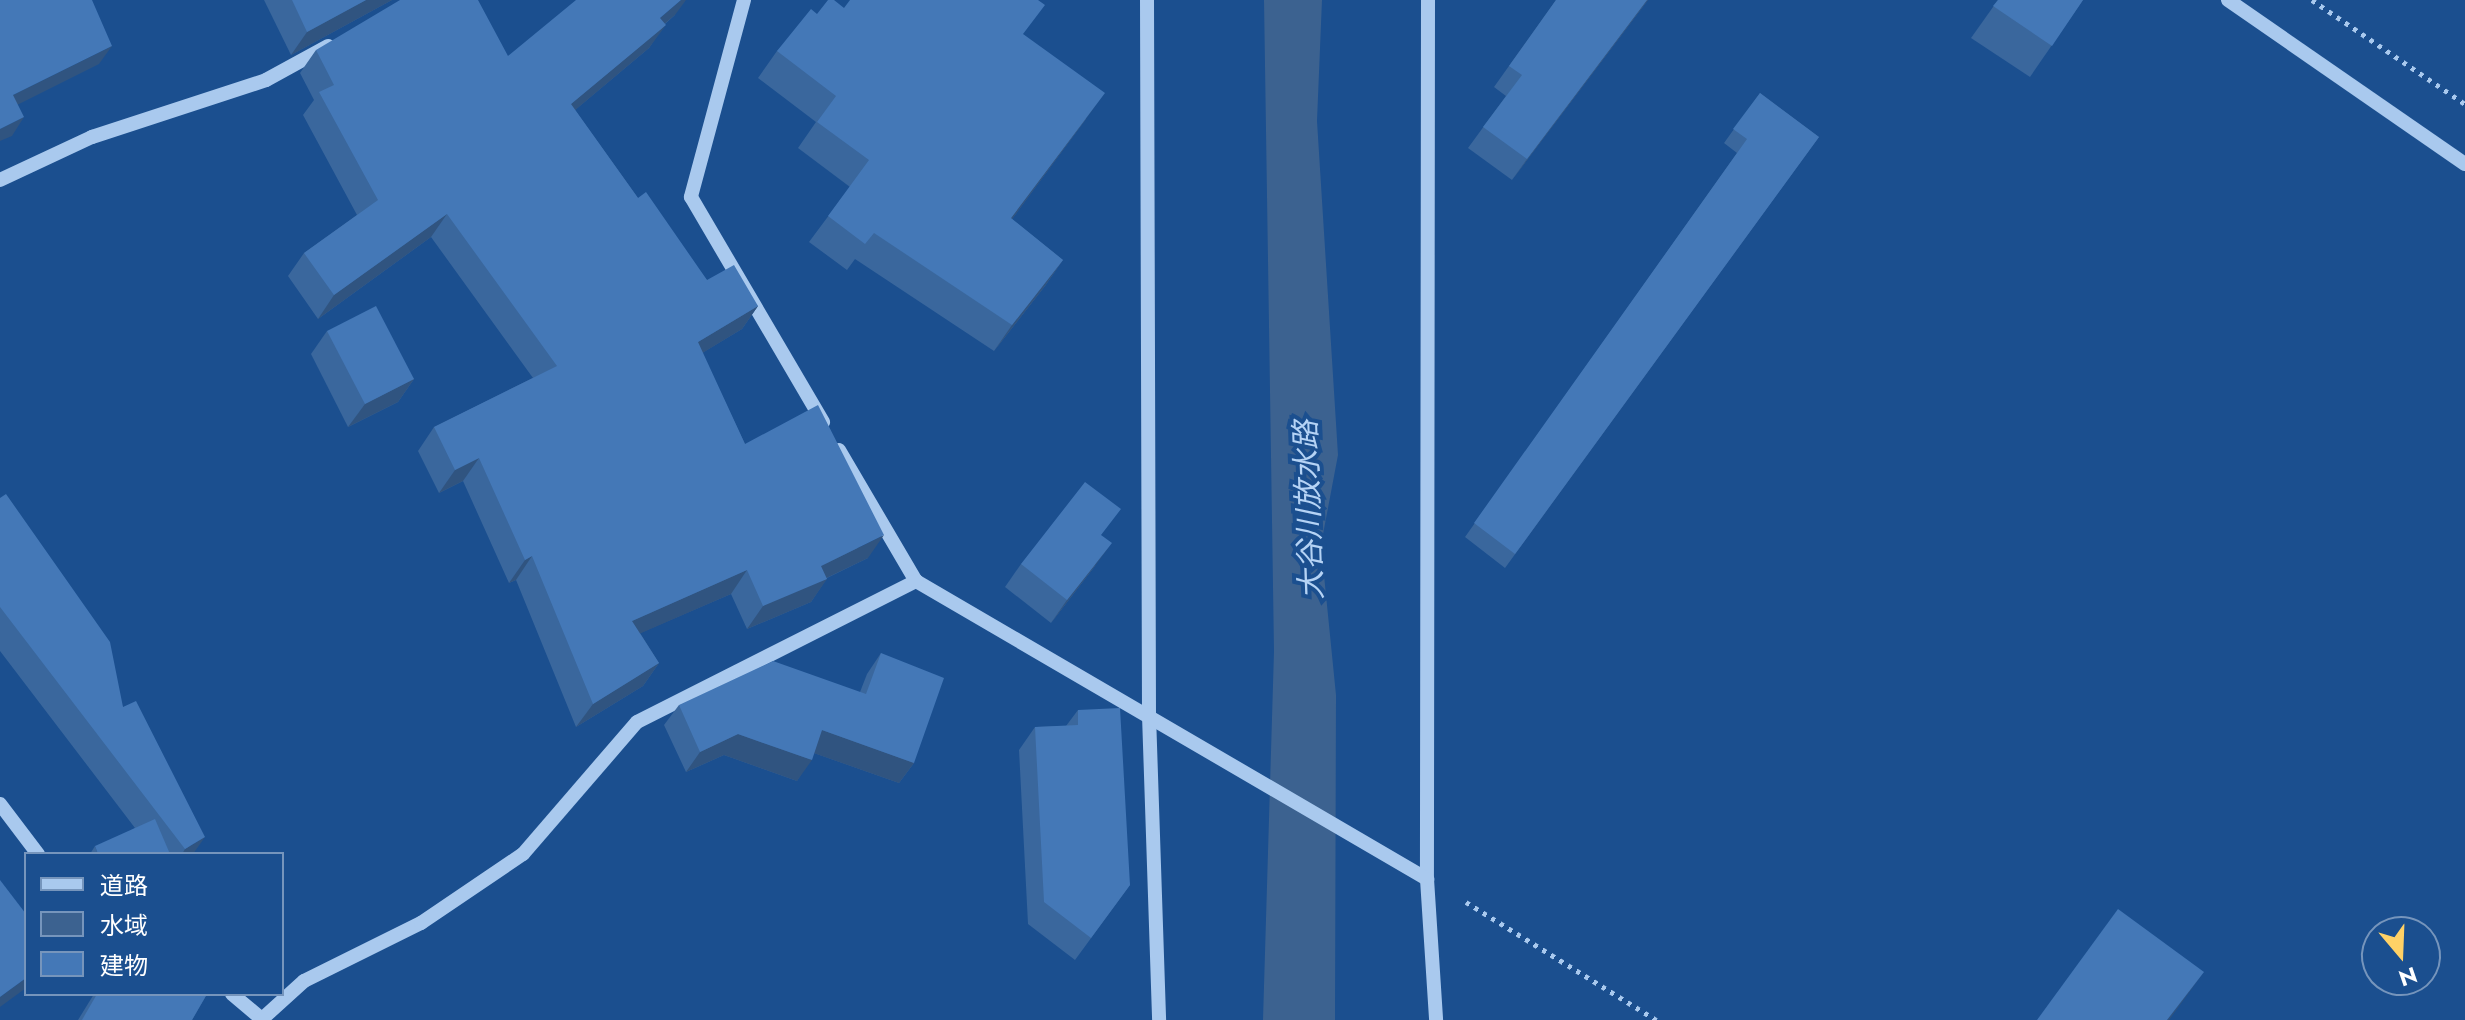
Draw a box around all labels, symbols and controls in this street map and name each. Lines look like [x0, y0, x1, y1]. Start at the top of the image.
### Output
water label: 大谷川放水路 [1288, 419, 1330, 601]
legend [24, 852, 284, 996]
text: 道路 [100, 868, 148, 903]
text: 水域 [100, 908, 148, 943]
north arrow [2361, 916, 2441, 996]
text: 建物 [100, 948, 148, 983]
text: N [2395, 959, 2422, 995]

